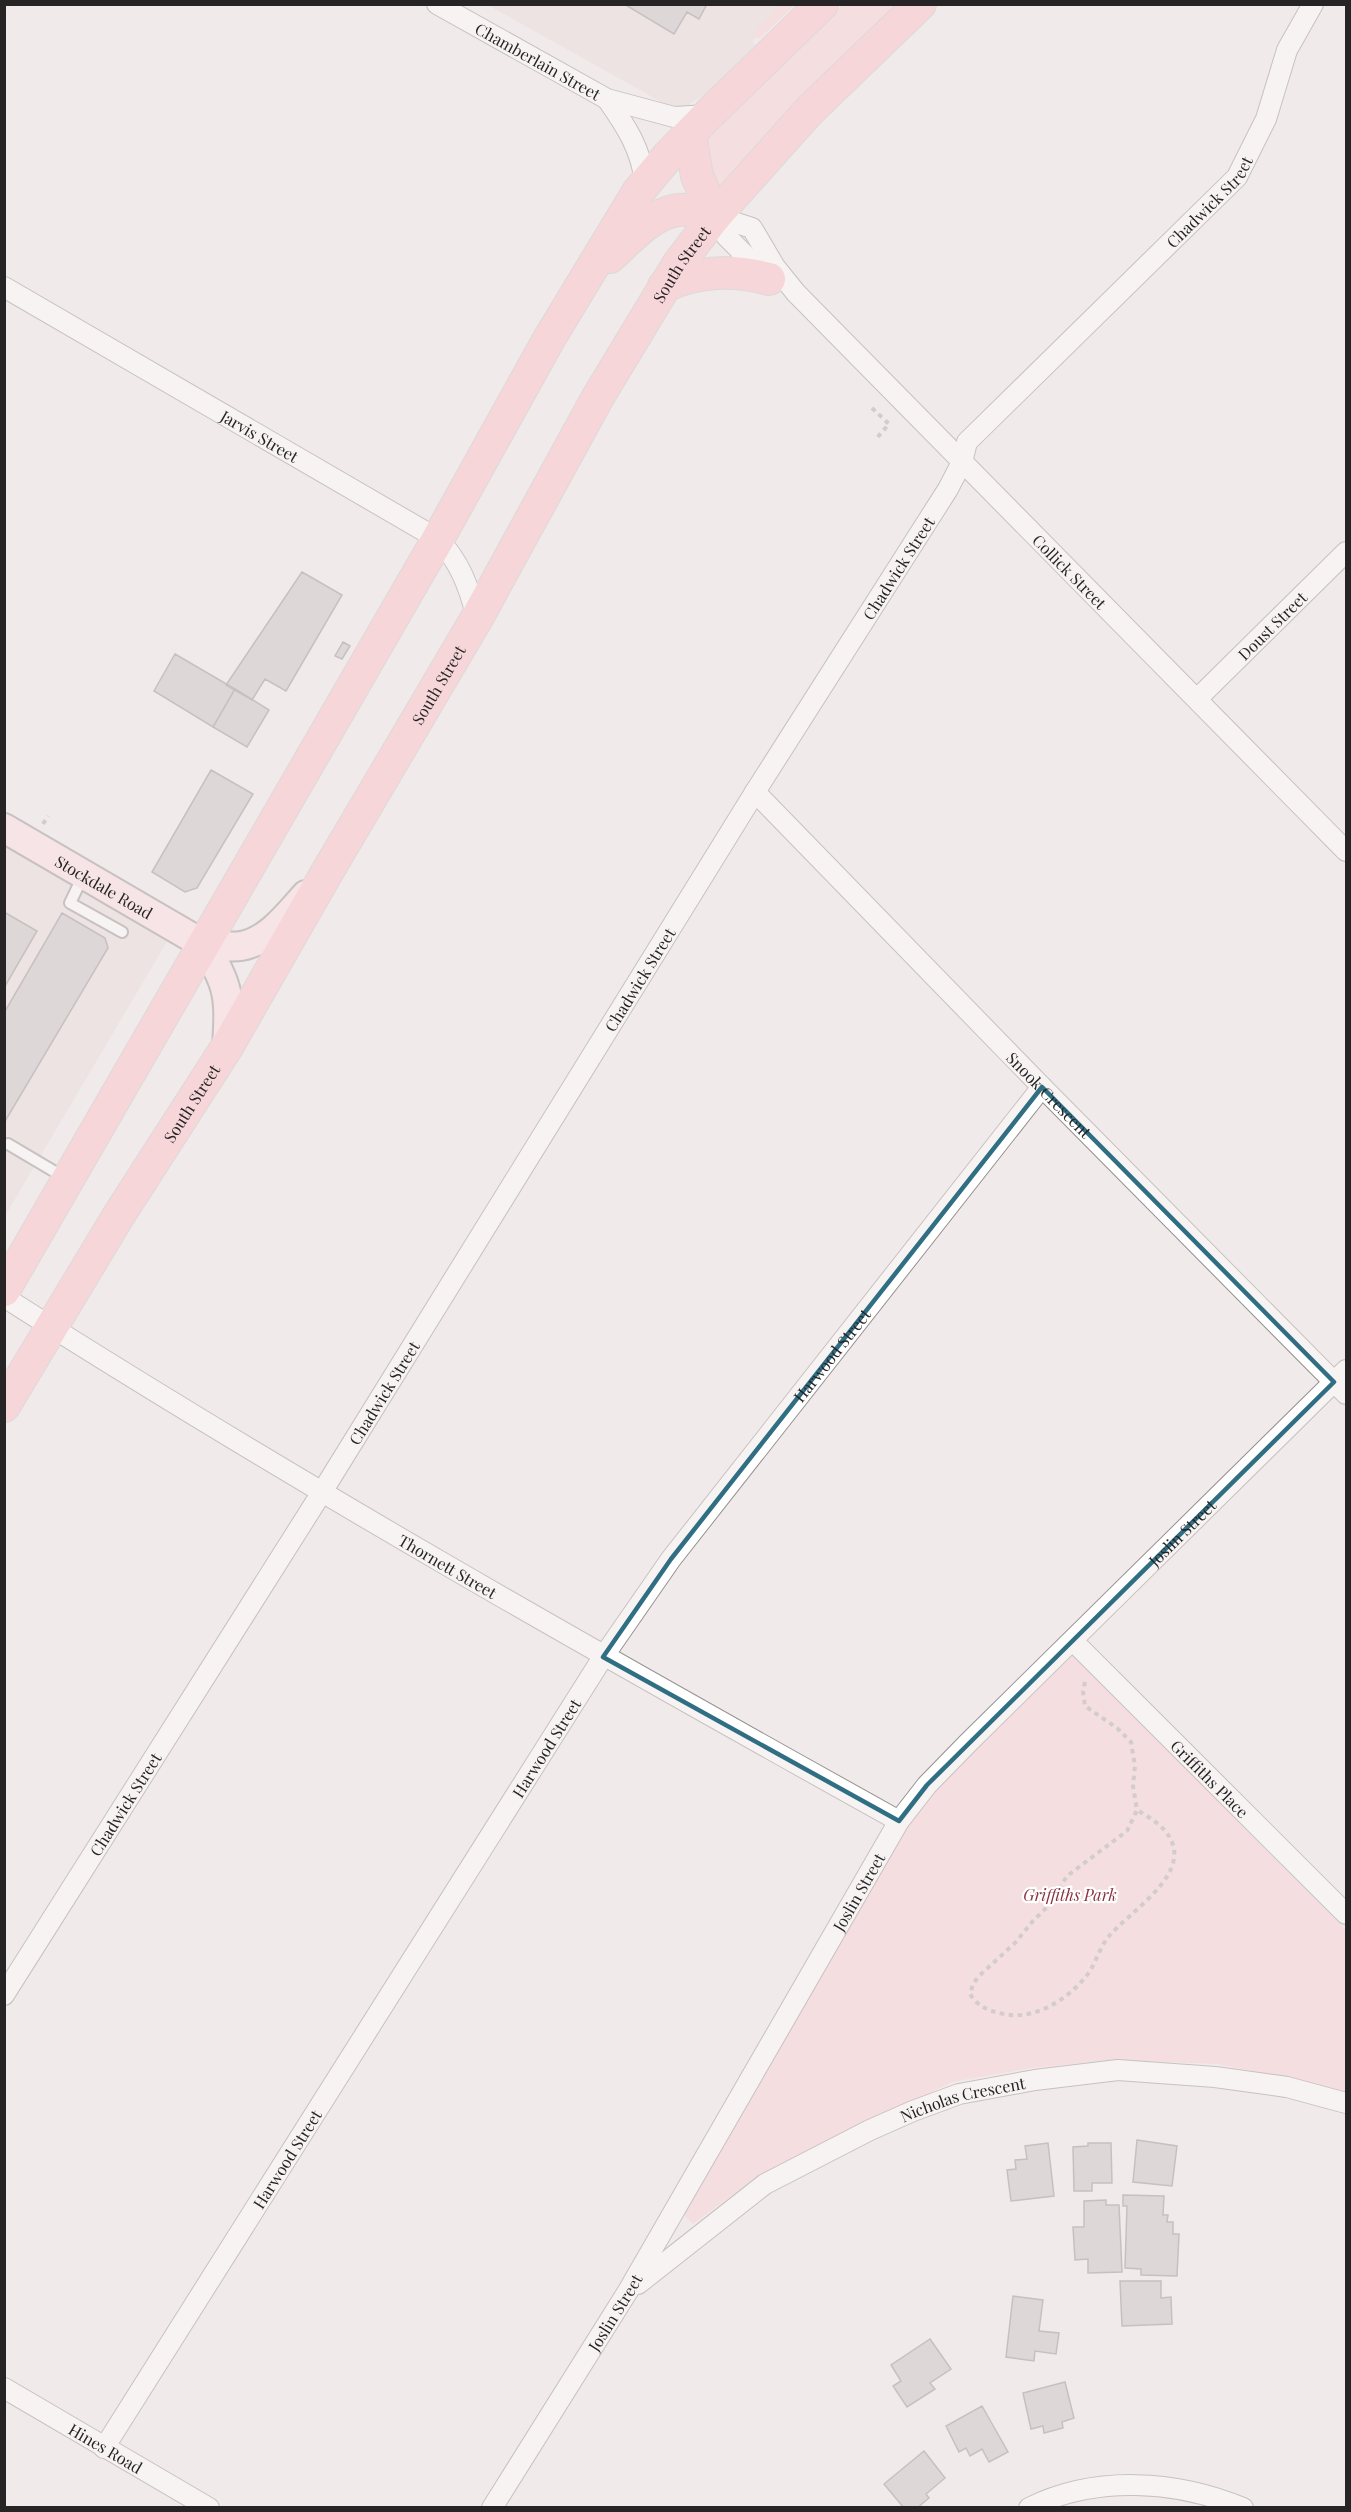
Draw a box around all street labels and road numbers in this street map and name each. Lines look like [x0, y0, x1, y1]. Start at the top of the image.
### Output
street label: Chamberlain Street [472, 17, 605, 104]
street label: Chadwick Street [1161, 152, 1257, 252]
street label: South Street [647, 221, 715, 306]
street label: Jarvis Street [216, 404, 303, 467]
street label: Chadwick Street [857, 512, 939, 623]
street label: Collick Street [1029, 529, 1112, 613]
street label: Doust Street [1233, 586, 1311, 664]
street label: South Street [406, 641, 470, 728]
street label: Stockdale Road [52, 850, 157, 923]
street label: Chadwick Street [599, 923, 679, 1035]
street label: Snook Crescent [1003, 1047, 1097, 1142]
street label: South Street [158, 1060, 224, 1146]
street label: Harwood Street [788, 1304, 875, 1406]
street label: Chadwick Street [344, 1337, 424, 1448]
street label: Joslin Street [1143, 1494, 1220, 1571]
street label: Thornett Street [395, 1529, 501, 1603]
street label: Harwood Street [507, 1694, 585, 1801]
street label: Griffiths Place [1167, 1735, 1254, 1822]
street label: Chadwick Street [84, 1748, 165, 1860]
street label: Joslin Street [827, 1849, 889, 1935]
street label: Nicholas Crescent [896, 2071, 1027, 2126]
street label: Harwood Street [247, 2105, 326, 2212]
street label: Joslin Street [582, 2270, 646, 2355]
street label: Hines Road [65, 2418, 147, 2477]

